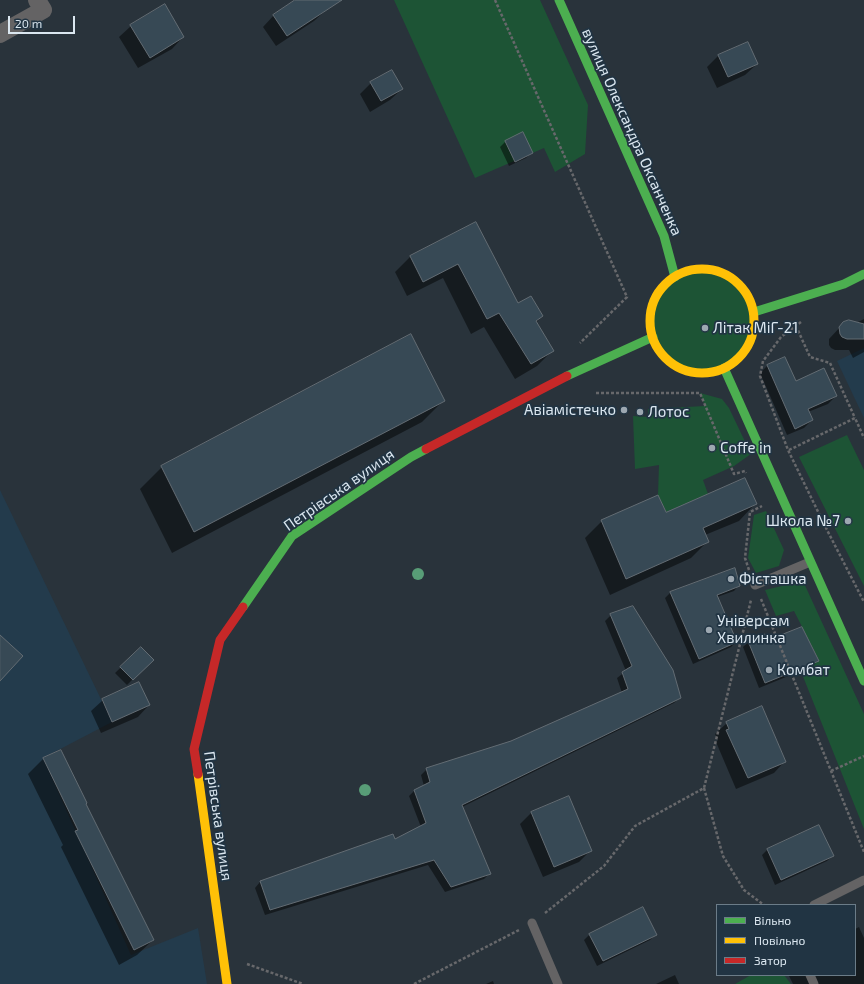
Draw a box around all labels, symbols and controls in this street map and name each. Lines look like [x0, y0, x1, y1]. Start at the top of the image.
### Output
scale bar [10, 8, 77, 34]
text: 20 m [15, 16, 42, 30]
street label: вулиця Олександра Оксанченка [578, 26, 686, 238]
place label: Літак МіГ-21 [713, 319, 798, 337]
marker: Літак МіГ-21 [700, 323, 710, 333]
place label: Авіамістечко [524, 401, 616, 419]
place label: Лотос [648, 403, 689, 421]
marker: Авіамістечко [619, 405, 629, 415]
marker: Лотос [635, 407, 645, 417]
place label: Coffe in [720, 439, 771, 457]
marker: Coffe in [707, 443, 717, 453]
street label: Петрівська вулиця [280, 445, 398, 535]
place label: Школа №7 [766, 512, 840, 530]
marker: Школа №7 [843, 516, 853, 526]
place label: Фісташка [739, 570, 807, 588]
marker: Фісташка [726, 574, 736, 584]
place label: Універсам Хвилинка [717, 612, 790, 647]
marker: Універсам Хвилинка [704, 625, 714, 635]
place label: Комбат [777, 661, 830, 679]
marker: Комбат [764, 665, 774, 675]
street label: Петрівська вулиця [200, 750, 236, 882]
legend [716, 904, 856, 976]
text: Вільно [754, 913, 791, 927]
text: Повільно [754, 933, 805, 947]
text: Затор [754, 953, 787, 967]

